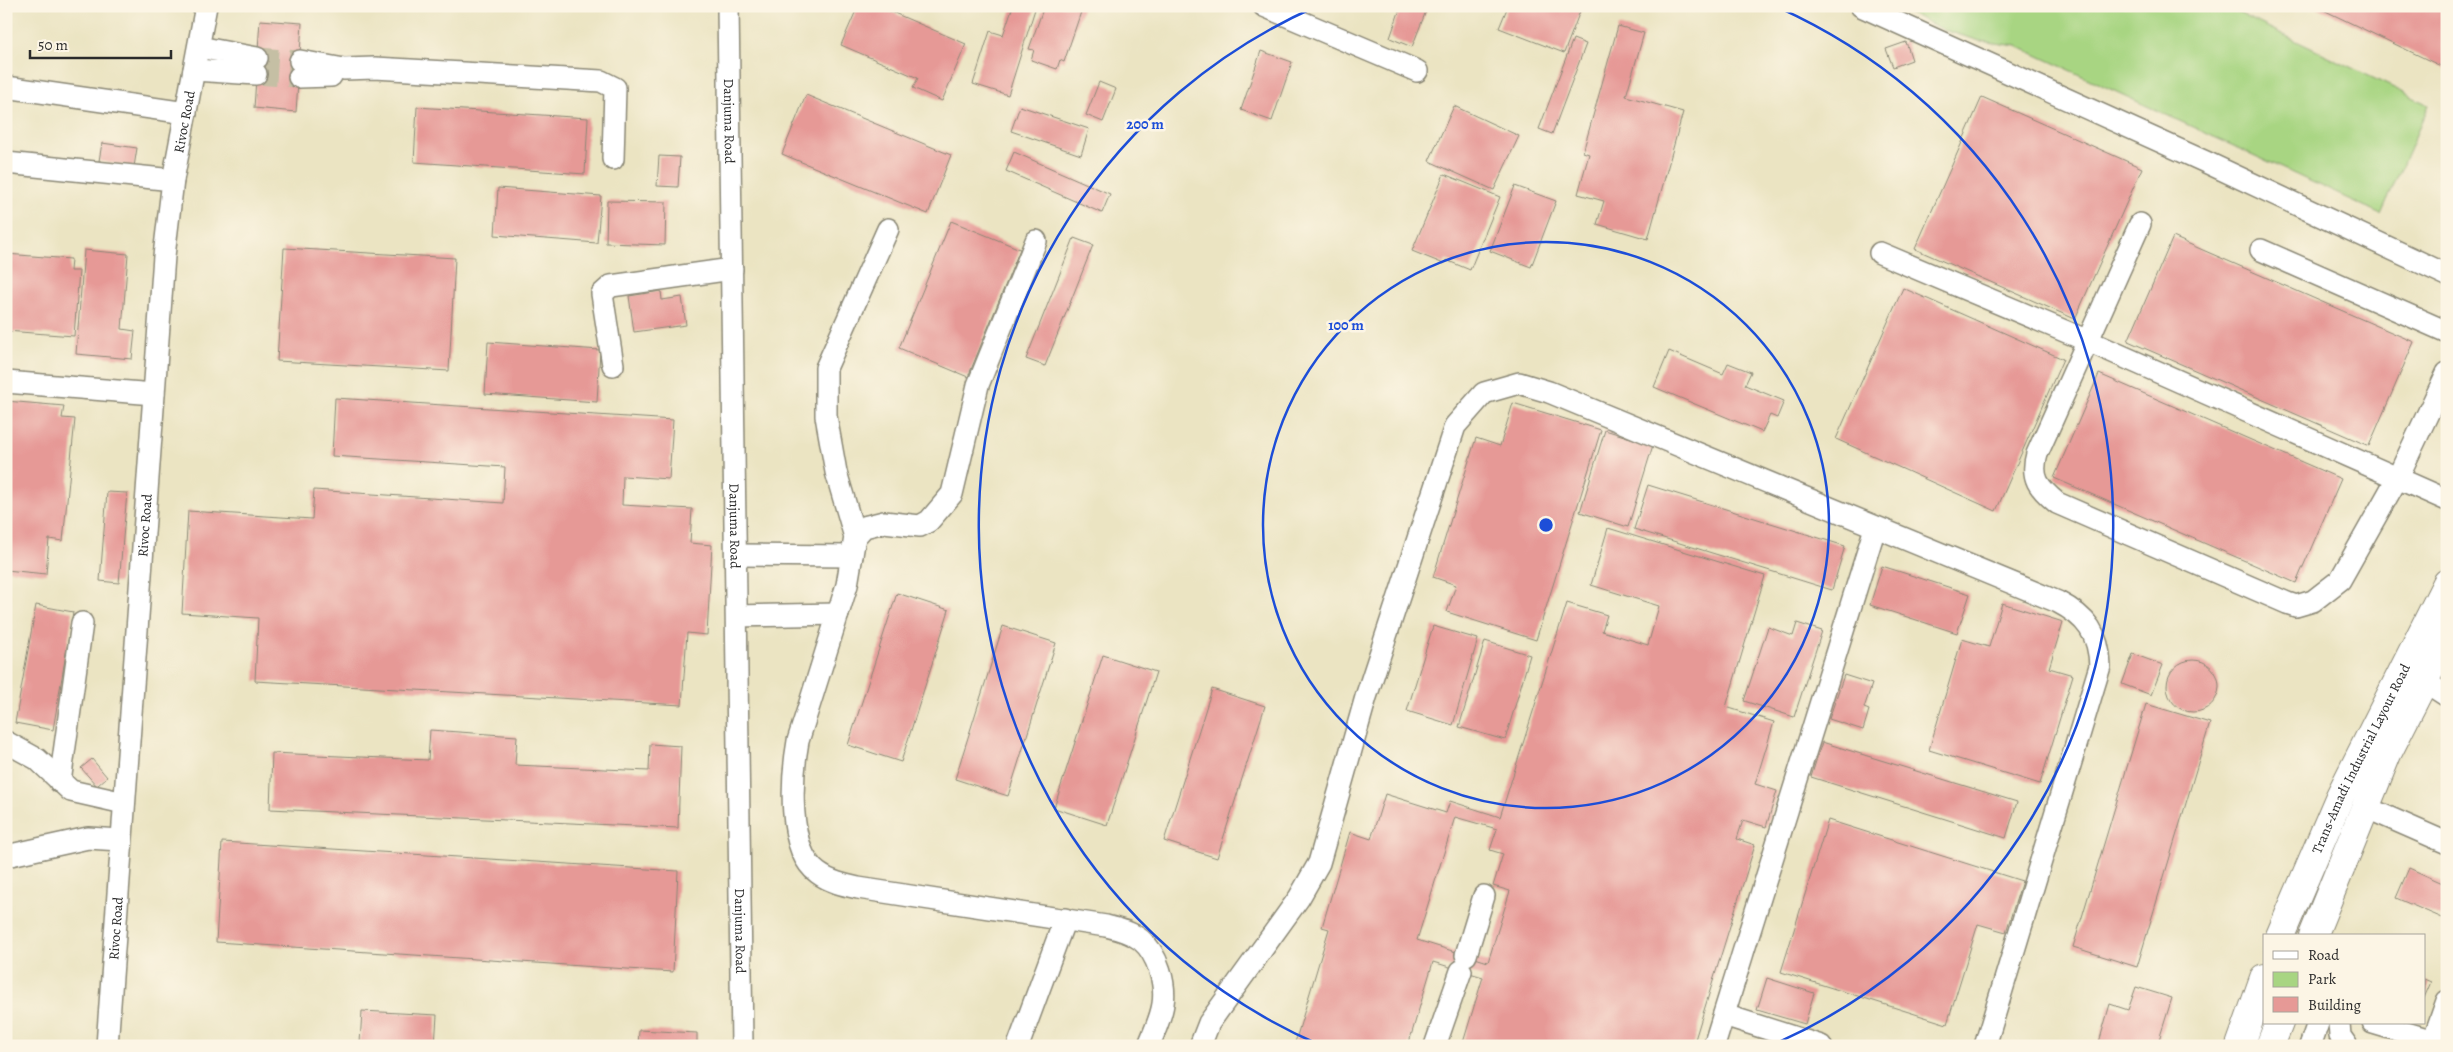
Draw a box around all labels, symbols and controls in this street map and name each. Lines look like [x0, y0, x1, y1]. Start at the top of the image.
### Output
scale bar [30, 28, 171, 60]
text: 50 m [38, 35, 68, 55]
street label: Danjuma Road [719, 78, 739, 164]
street label: Rivoc Road [169, 88, 200, 155]
text: 200 m [1126, 114, 1164, 134]
text: 100 m [1328, 315, 1364, 335]
street label: Danjuma Road [724, 483, 745, 569]
street label: Rivoc Road [133, 493, 157, 558]
centre of rings [1537, 516, 1555, 534]
street label: Trans-Amadi Industrial Layour Road [2307, 660, 2415, 857]
street label: Danjuma Road [730, 888, 750, 974]
street label: Rivoc Road [104, 896, 128, 961]
legend [2263, 934, 2426, 1024]
text: Road [2308, 945, 2340, 965]
text: Park [2308, 969, 2337, 989]
text: Building [2308, 995, 2361, 1015]

